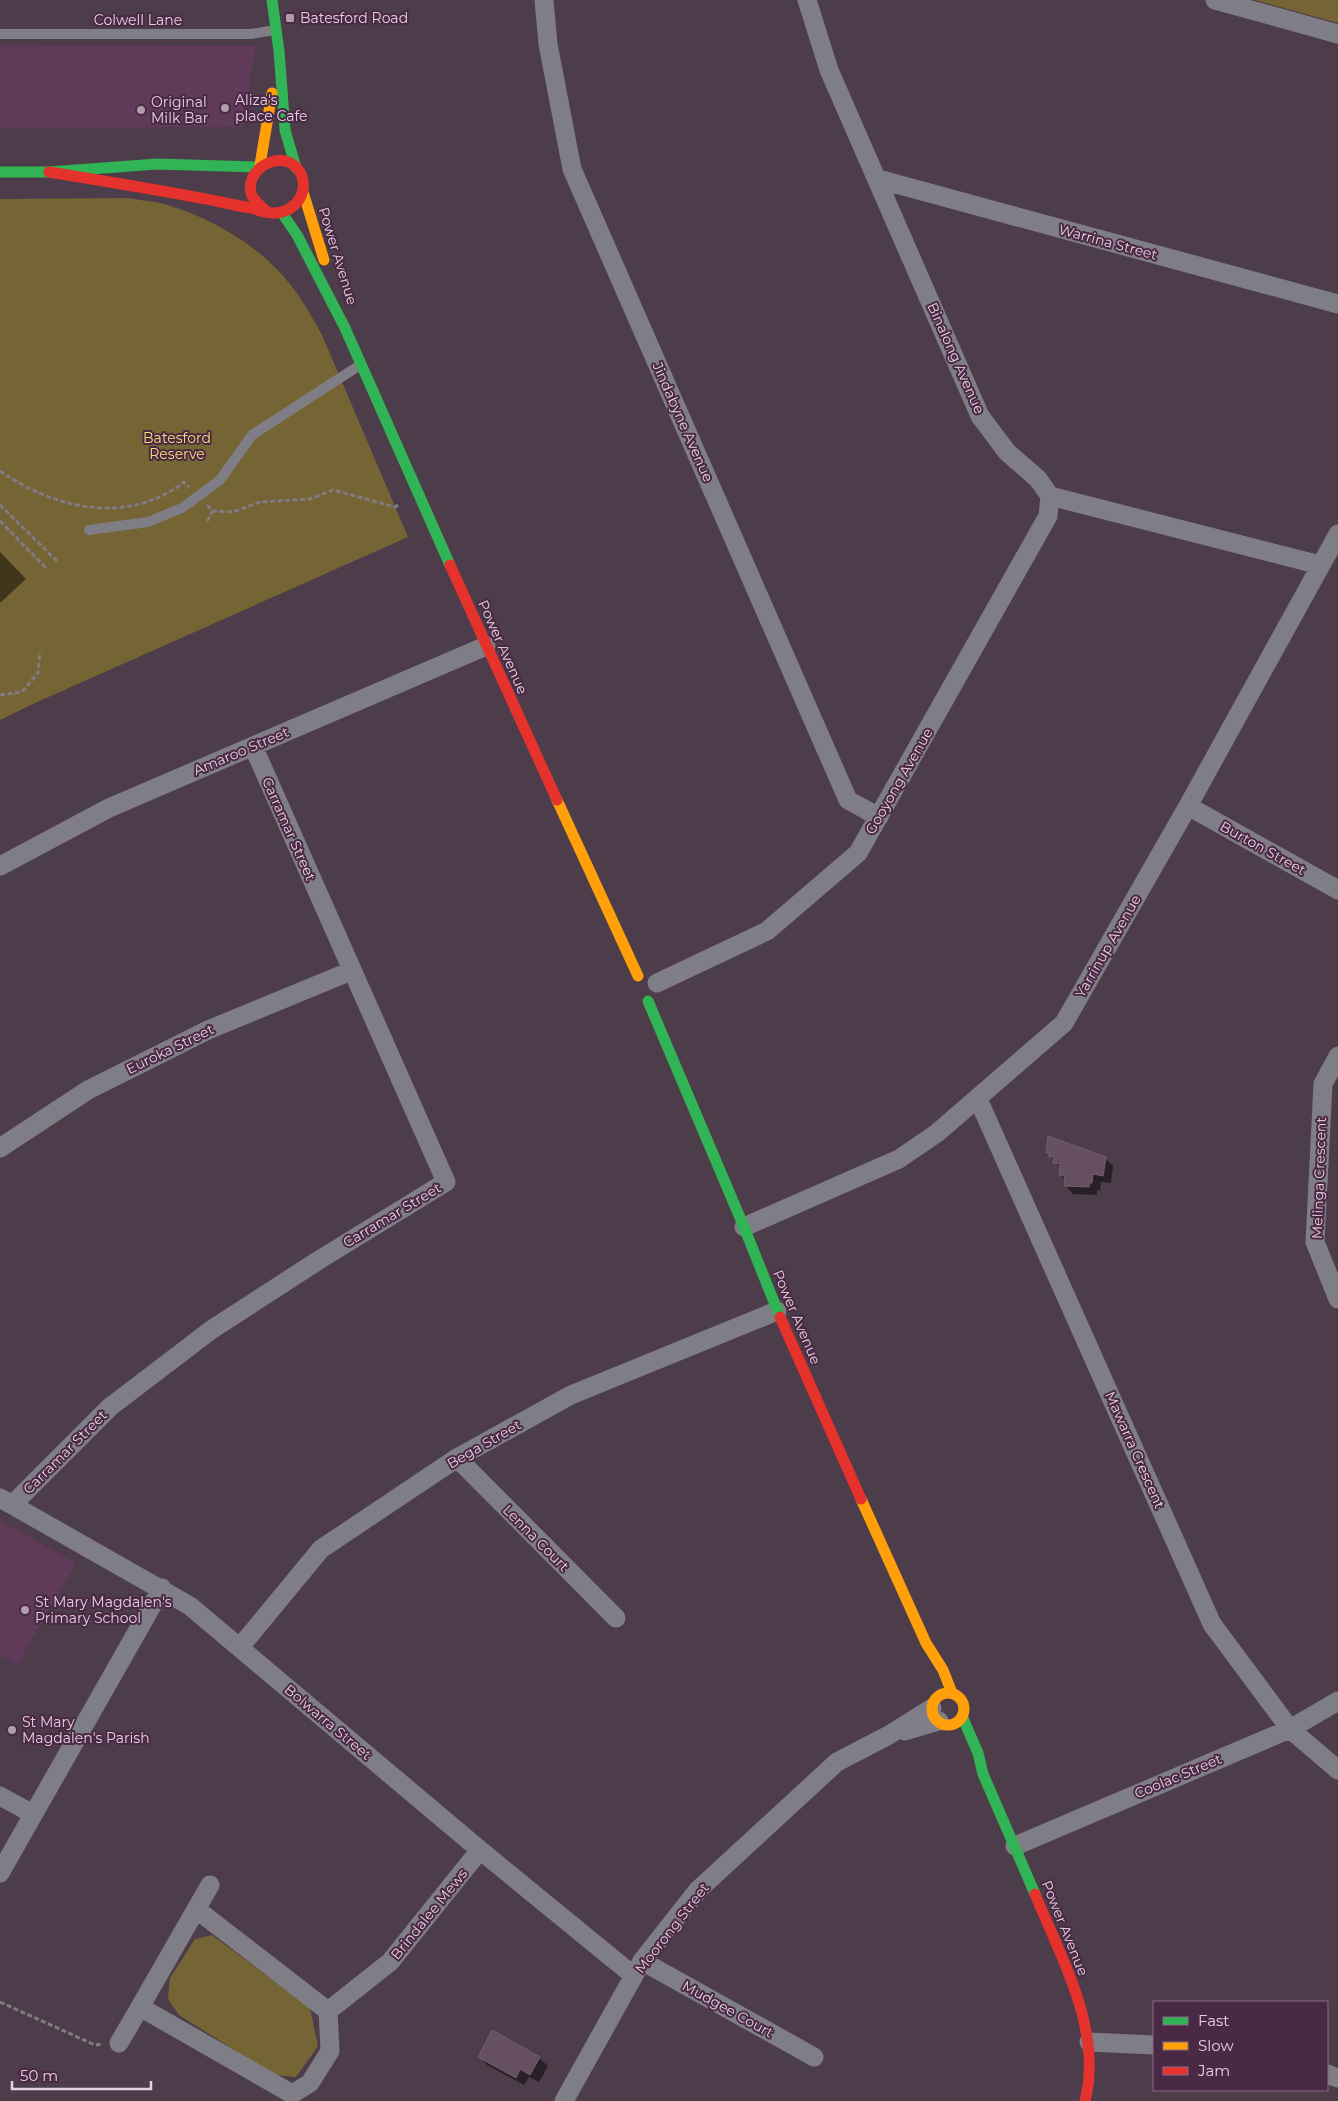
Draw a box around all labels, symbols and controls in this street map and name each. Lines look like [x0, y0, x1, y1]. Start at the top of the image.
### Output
place label: Batesford Road [300, 9, 408, 27]
street label: Colwell Lane [94, 11, 182, 29]
marker: Batesford Road [284, 12, 296, 24]
place label: Aliza's place Cafe [235, 91, 308, 125]
place label: Original Milk Bar [151, 93, 209, 127]
marker: Aliza's place Cafe [219, 102, 231, 114]
marker: Original Milk Bar [135, 104, 147, 116]
street label: Power Avenue [315, 205, 361, 307]
street label: Warrina Street [1057, 220, 1160, 264]
street label: Binalong Avenue [923, 299, 989, 417]
street label: Jindabyne Avenue [648, 358, 718, 485]
park label: Batesford Reserve [143, 429, 211, 463]
street label: Power Avenue [474, 597, 532, 697]
street label: Amaroo Street [190, 723, 292, 779]
street label: Gooyong Avenue [861, 725, 937, 837]
street label: Carramar Street [258, 774, 320, 884]
street label: Burton Street [1217, 817, 1309, 879]
street label: Yarrinup Avenue [1071, 891, 1145, 1001]
street label: Euroka Street [123, 1020, 217, 1078]
street label: Melinga Crescent [1308, 1116, 1330, 1239]
street label: Carramar Street [340, 1178, 445, 1251]
street label: Power Avenue [769, 1267, 825, 1367]
street label: Mawarra Crescent [1101, 1389, 1169, 1512]
street label: Carramar Street [19, 1406, 111, 1498]
street label: Bega Street [444, 1415, 525, 1473]
street label: Lenna Court [499, 1501, 573, 1575]
place label: St Mary Magdalen's Primary School [35, 1593, 172, 1627]
marker: St Mary Magdalen's Primary School [19, 1604, 31, 1616]
street label: Bolwarra Street [281, 1680, 375, 1764]
place label: St Mary Magdalen's Parish [22, 1713, 150, 1747]
marker: St Mary Magdalen's Parish [6, 1724, 18, 1736]
street label: Coolac Street [1132, 1749, 1225, 1802]
street label: Brindalee Mews [387, 1865, 471, 1963]
street label: Power Avenue [1038, 1878, 1092, 1978]
street label: Moorong Street [631, 1879, 713, 1977]
street label: Mudgee Court [679, 1976, 777, 2042]
legend [1153, 2001, 1328, 2091]
text: Fast [1198, 2011, 1229, 2030]
text: Slow [1198, 2036, 1234, 2055]
scale bar [12, 2058, 151, 2090]
text: Jam [1197, 2061, 1230, 2080]
text: 50 m [20, 2066, 58, 2085]

